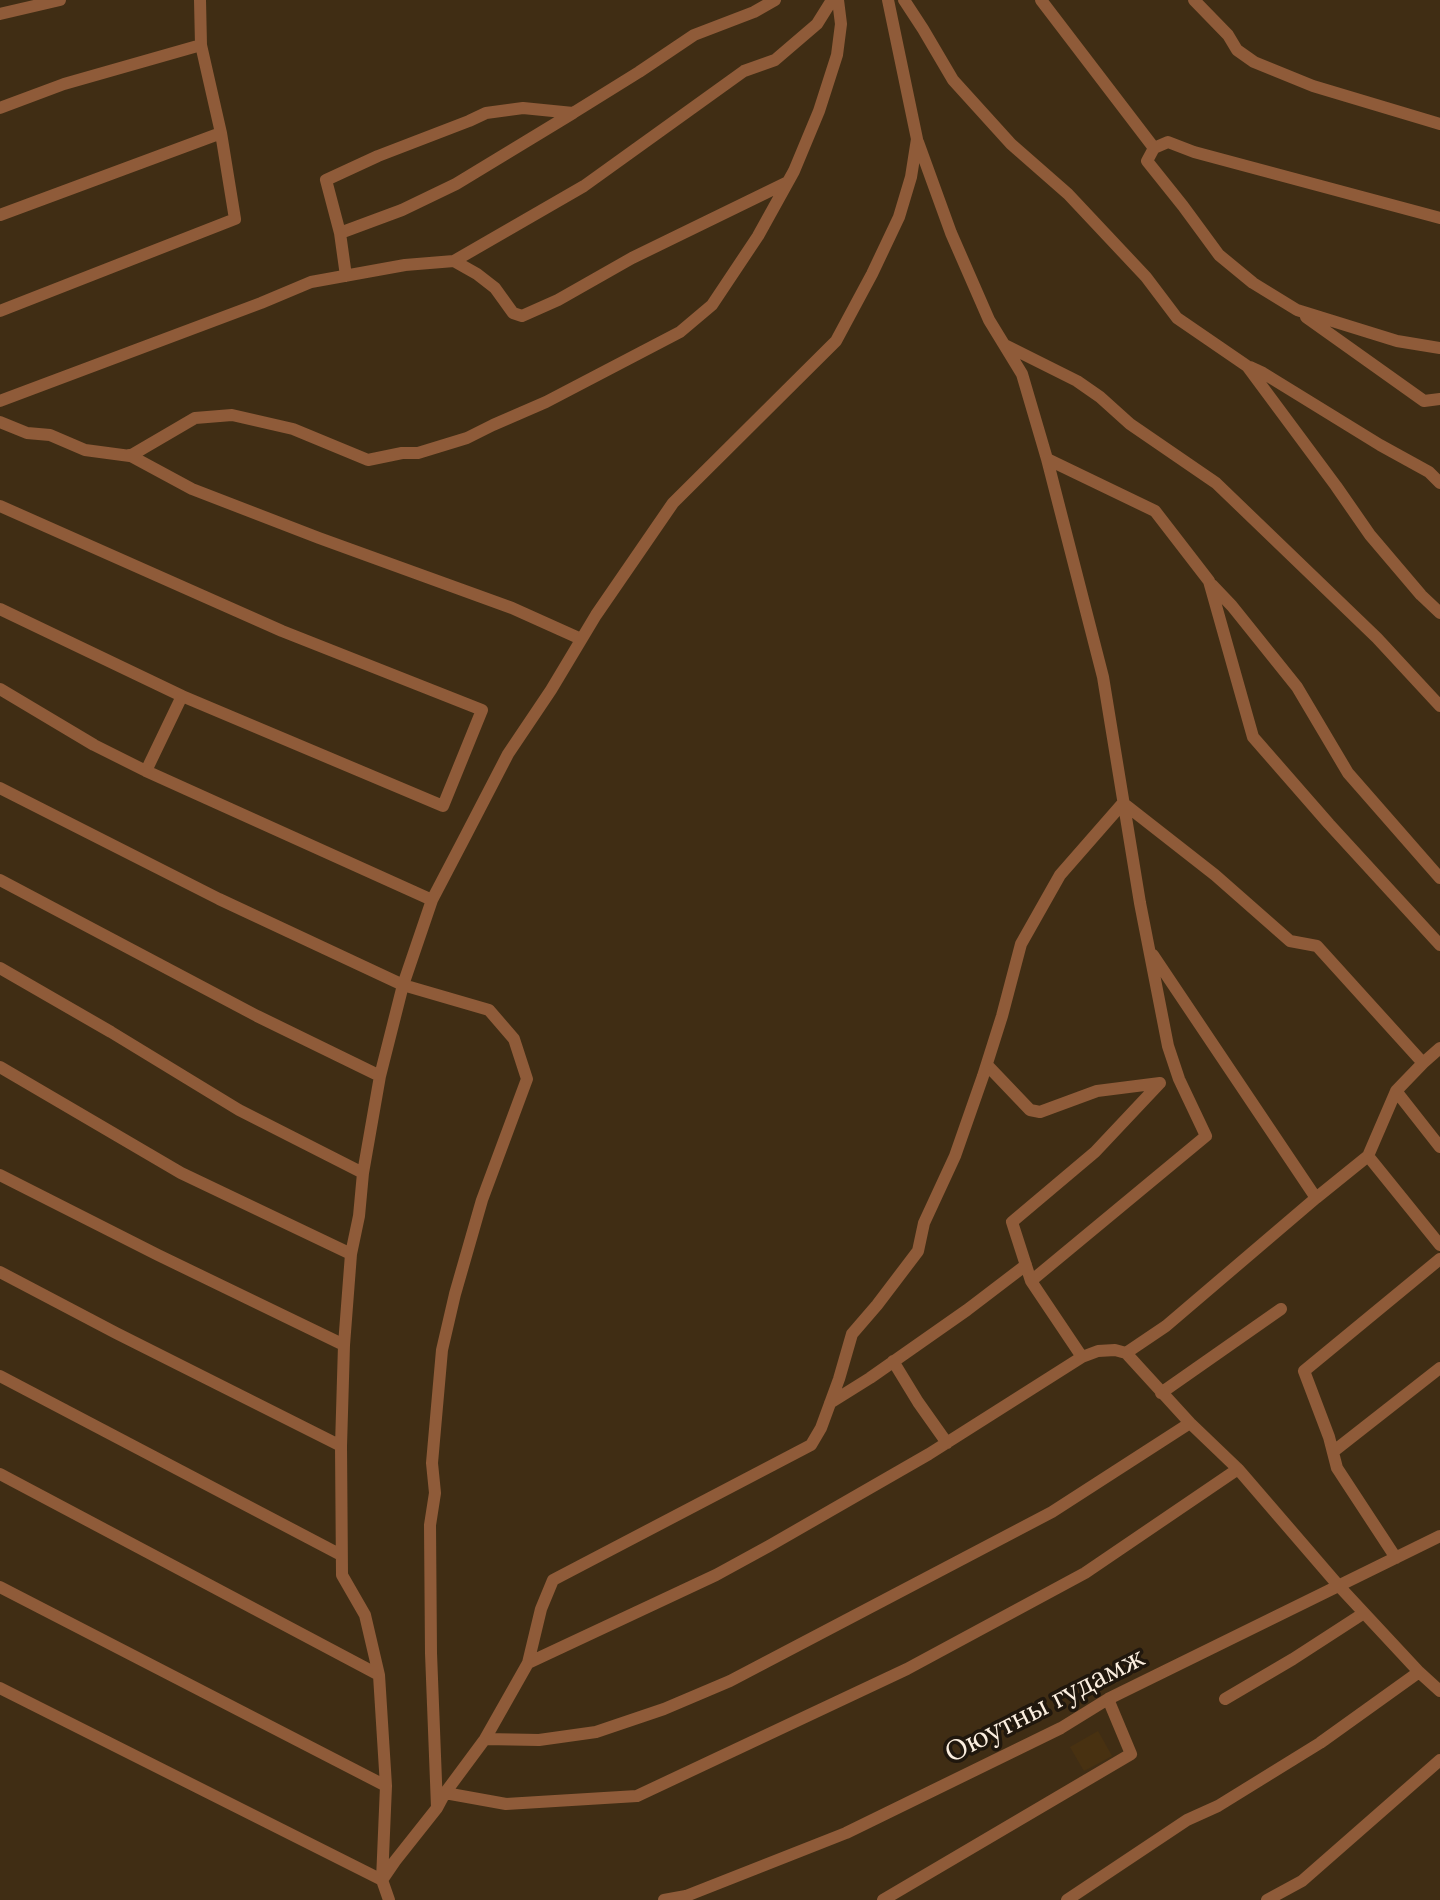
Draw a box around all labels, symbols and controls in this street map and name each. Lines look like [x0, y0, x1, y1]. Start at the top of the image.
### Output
street label: Оюутны гудамж [940, 1641, 1150, 1771]

